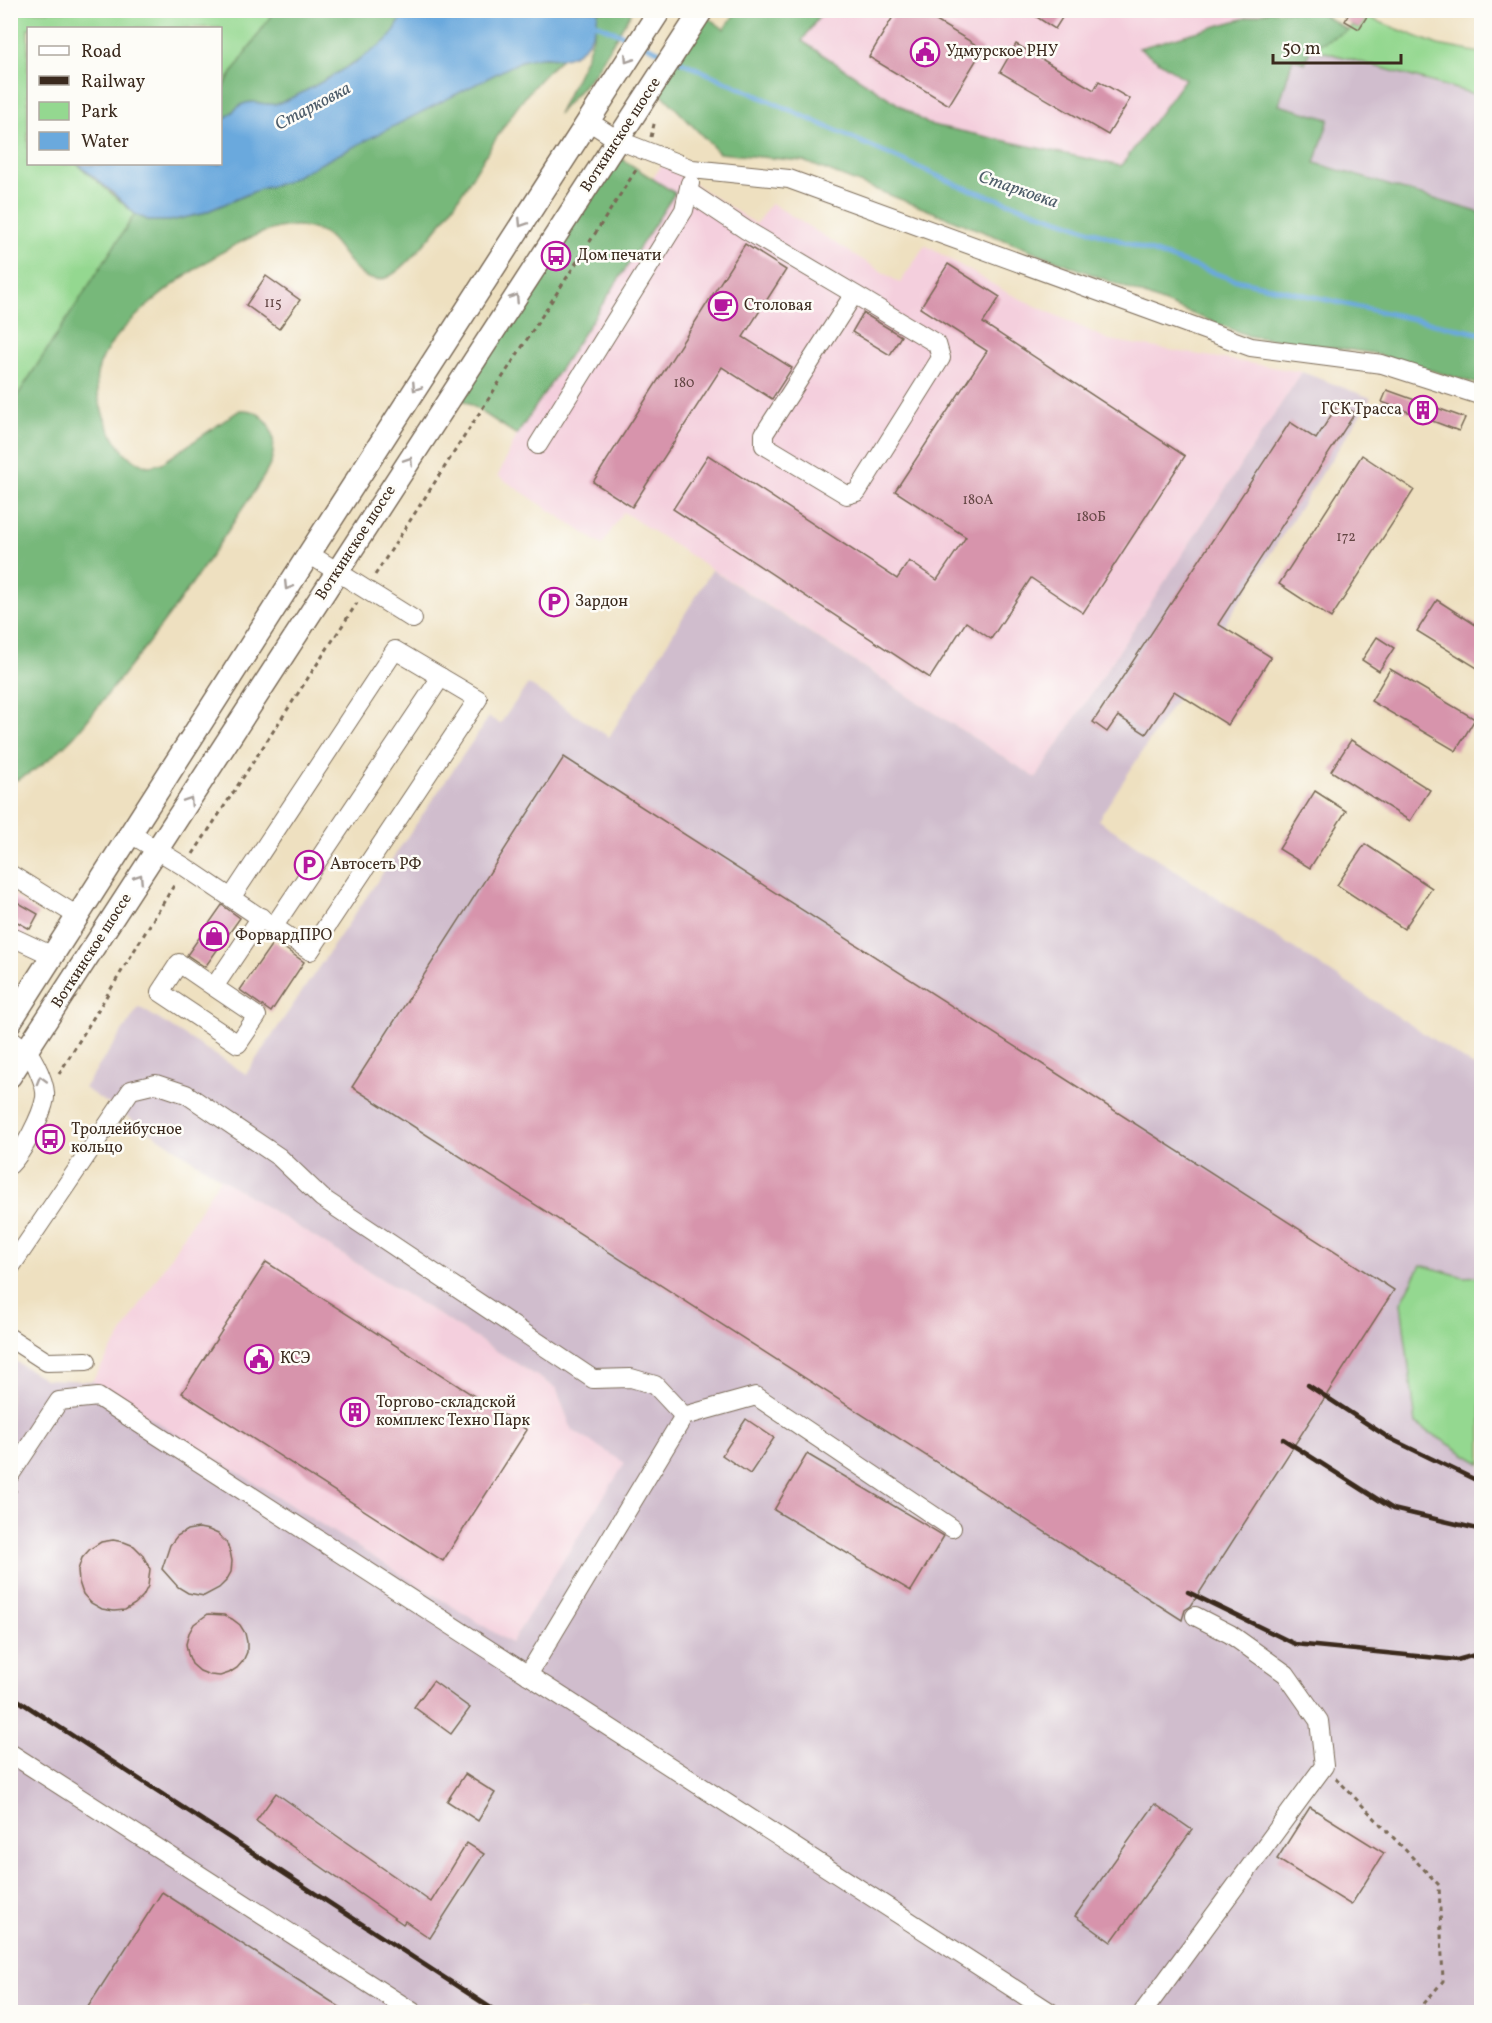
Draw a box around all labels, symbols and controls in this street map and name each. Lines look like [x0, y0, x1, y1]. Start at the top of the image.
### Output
legend [27, 27, 222, 165]
scale bar [1273, 27, 1400, 65]
public building icon: Удмурское РНУ [909, 36, 941, 68]
text: 50 m [1282, 37, 1321, 62]
text: Road [81, 40, 122, 65]
place label: Удмурское РНУ [946, 41, 1059, 63]
one-way arrow [624, 53, 635, 64]
text: Railway [81, 70, 145, 95]
street label: Воткинское шоссе [576, 73, 666, 197]
water label: Старковка [270, 76, 356, 138]
text: Park [81, 100, 118, 125]
text: Water [81, 130, 129, 155]
water label: Старковка [975, 165, 1061, 215]
one-way arrow [518, 216, 529, 227]
bus stop icon: Дом печати [540, 240, 572, 272]
place label: Дом печати [577, 245, 662, 267]
cafe icon: Столовая [707, 290, 739, 322]
one-way arrow [508, 293, 519, 304]
house number: 115 [264, 294, 282, 313]
place label: Столовая [744, 295, 812, 317]
house number: 180 [674, 374, 694, 393]
one-way arrow [412, 381, 424, 391]
building icon: ГСК Трасса [1407, 394, 1439, 426]
place label: ГСК Трасса [1321, 399, 1402, 421]
one-way arrow [402, 457, 414, 467]
street label: Воткинское шоссе [311, 481, 401, 605]
house number: 180А [963, 491, 994, 510]
house number: 180Б [1076, 508, 1106, 527]
house number: 172 [1336, 528, 1356, 547]
one-way arrow [284, 579, 295, 590]
parking icon: Зардон [538, 586, 570, 618]
place label: Зардон [575, 591, 628, 613]
one-way arrow [182, 797, 193, 808]
parking icon: Автосеть РФ [293, 849, 325, 881]
place label: Автосеть РФ [330, 854, 422, 876]
one-way arrow [132, 874, 143, 885]
street label: Воткинское шоссе [47, 889, 137, 1013]
shop icon: ФорвардПРО [198, 920, 230, 952]
place label: ФорвардПРО [235, 925, 333, 947]
one-way arrow [36, 1075, 48, 1086]
place label: Троллейбусное кольцо [71, 1119, 182, 1159]
bus stop icon: Троллейбусное кольцо [34, 1123, 66, 1155]
public building icon: КСЭ [243, 1343, 275, 1375]
place label: КСЭ [280, 1348, 310, 1370]
place label: Торгово-складской комплекс Техно Парк [376, 1392, 530, 1432]
building icon: Торгово-складской комплекс Техно Парк [339, 1396, 371, 1428]

